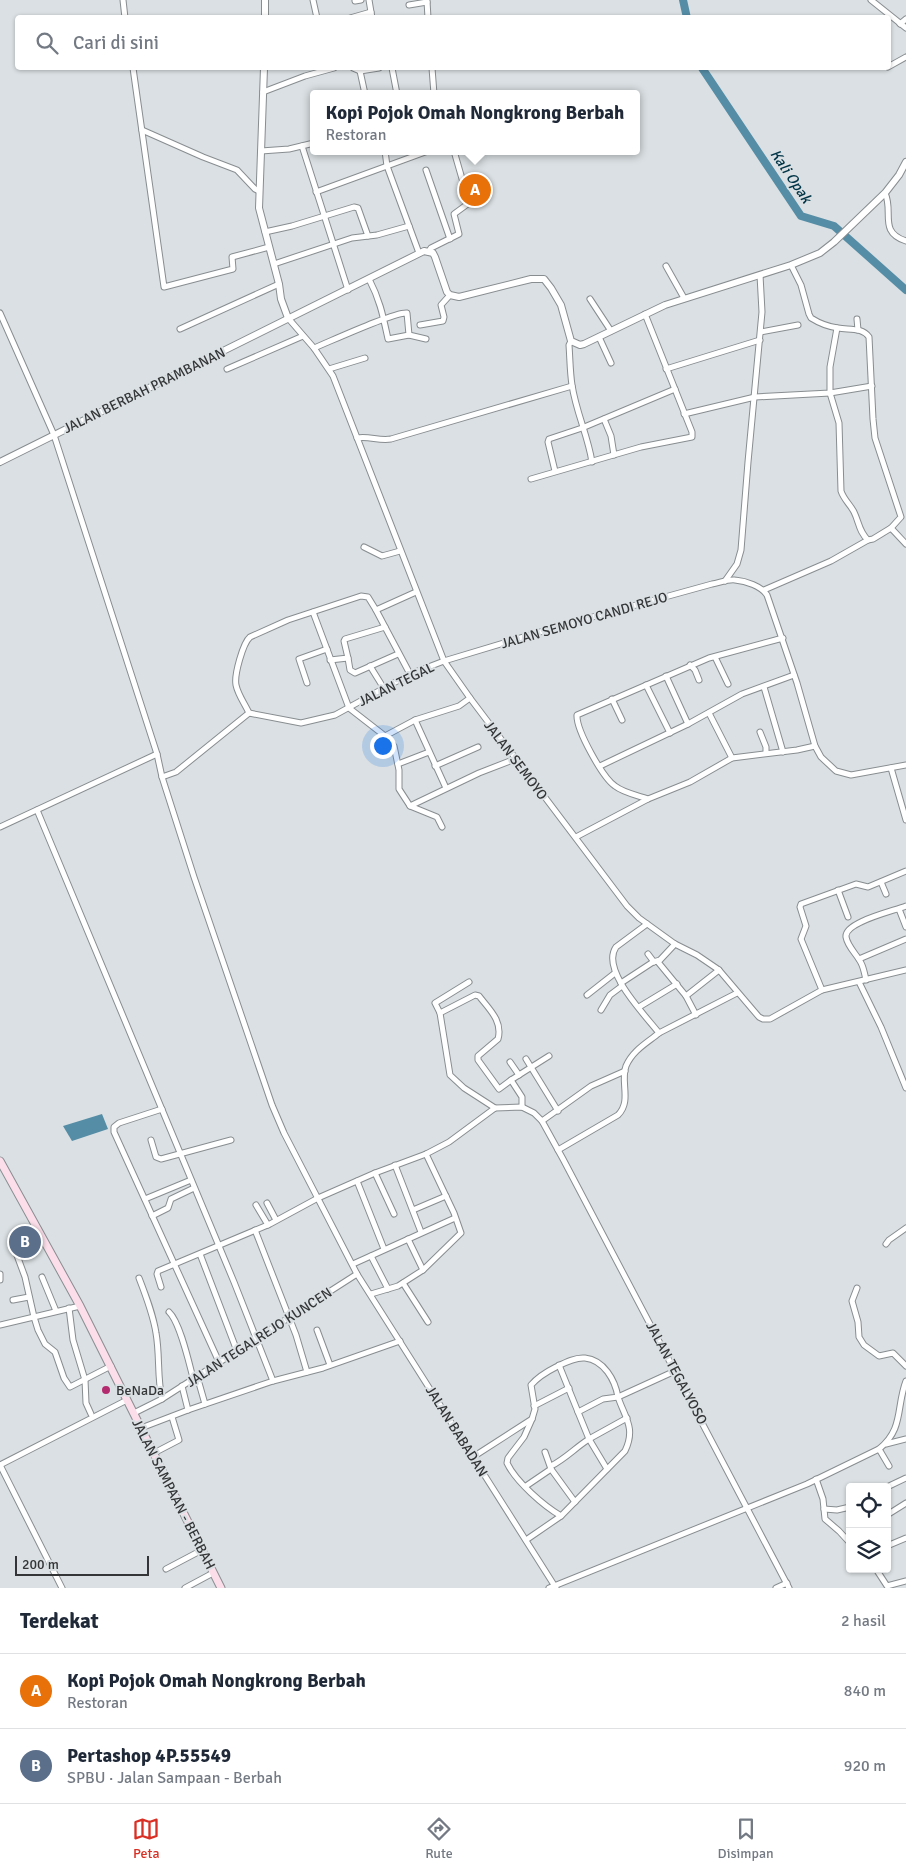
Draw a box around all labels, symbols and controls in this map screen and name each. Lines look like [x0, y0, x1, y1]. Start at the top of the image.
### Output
search box [15, 15, 891, 70]
icon: search [33, 29, 61, 57]
text: Cari di sini [73, 31, 159, 55]
popup [310, 90, 640, 155]
text: Kopi Pojok Omah Nongkrong Berbah [326, 101, 624, 125]
text: Restoran [326, 125, 386, 145]
water label: Kali Opak [766, 146, 816, 208]
pin: A [459, 171, 491, 209]
street label: JALAN BERBAH PRAMBANAN [60, 344, 228, 437]
street label: JALAN SEMOYO CANDI REJO [499, 589, 669, 652]
street label: JALAN TEGAL [355, 659, 437, 710]
street label: JALAN SEMOYO [480, 717, 551, 803]
your location [370, 733, 396, 759]
pin: B [9, 1223, 41, 1261]
street label: JALAN TEGALREJO KUNCEN [183, 1284, 335, 1391]
street label: JALAN TEGALYOSO [642, 1319, 711, 1428]
place label: BeNaDa [116, 1382, 164, 1399]
street label: JALAN BABADAN [422, 1383, 491, 1480]
marker: BeNaDa [100, 1384, 112, 1396]
street label: JALAN SAMPAAN - BERBAH [128, 1416, 219, 1572]
map controls [846, 1483, 891, 1573]
button: locate [846, 1483, 891, 1528]
button: layers [846, 1528, 891, 1573]
scale bar [15, 1553, 149, 1576]
text: 200 m [22, 1556, 59, 1573]
text: Terdekat [20, 1608, 99, 1634]
text: 2 hasil [841, 1611, 886, 1631]
text: Kopi Pojok Omah Nongkrong Berbah [67, 1669, 366, 1693]
text: A [31, 1681, 41, 1701]
text: 840 m [844, 1681, 886, 1701]
text: Restoran [67, 1693, 128, 1713]
text: Pertashop 4P.55549 [67, 1744, 231, 1768]
text: B [31, 1756, 41, 1776]
text: 920 m [844, 1756, 886, 1776]
text: SPBU · Jalan Sampaan - Berbah [67, 1768, 282, 1788]
tab: Peta [132, 1815, 160, 1862]
tab: Rute [425, 1815, 453, 1862]
tab: Disimpan [718, 1815, 774, 1862]

